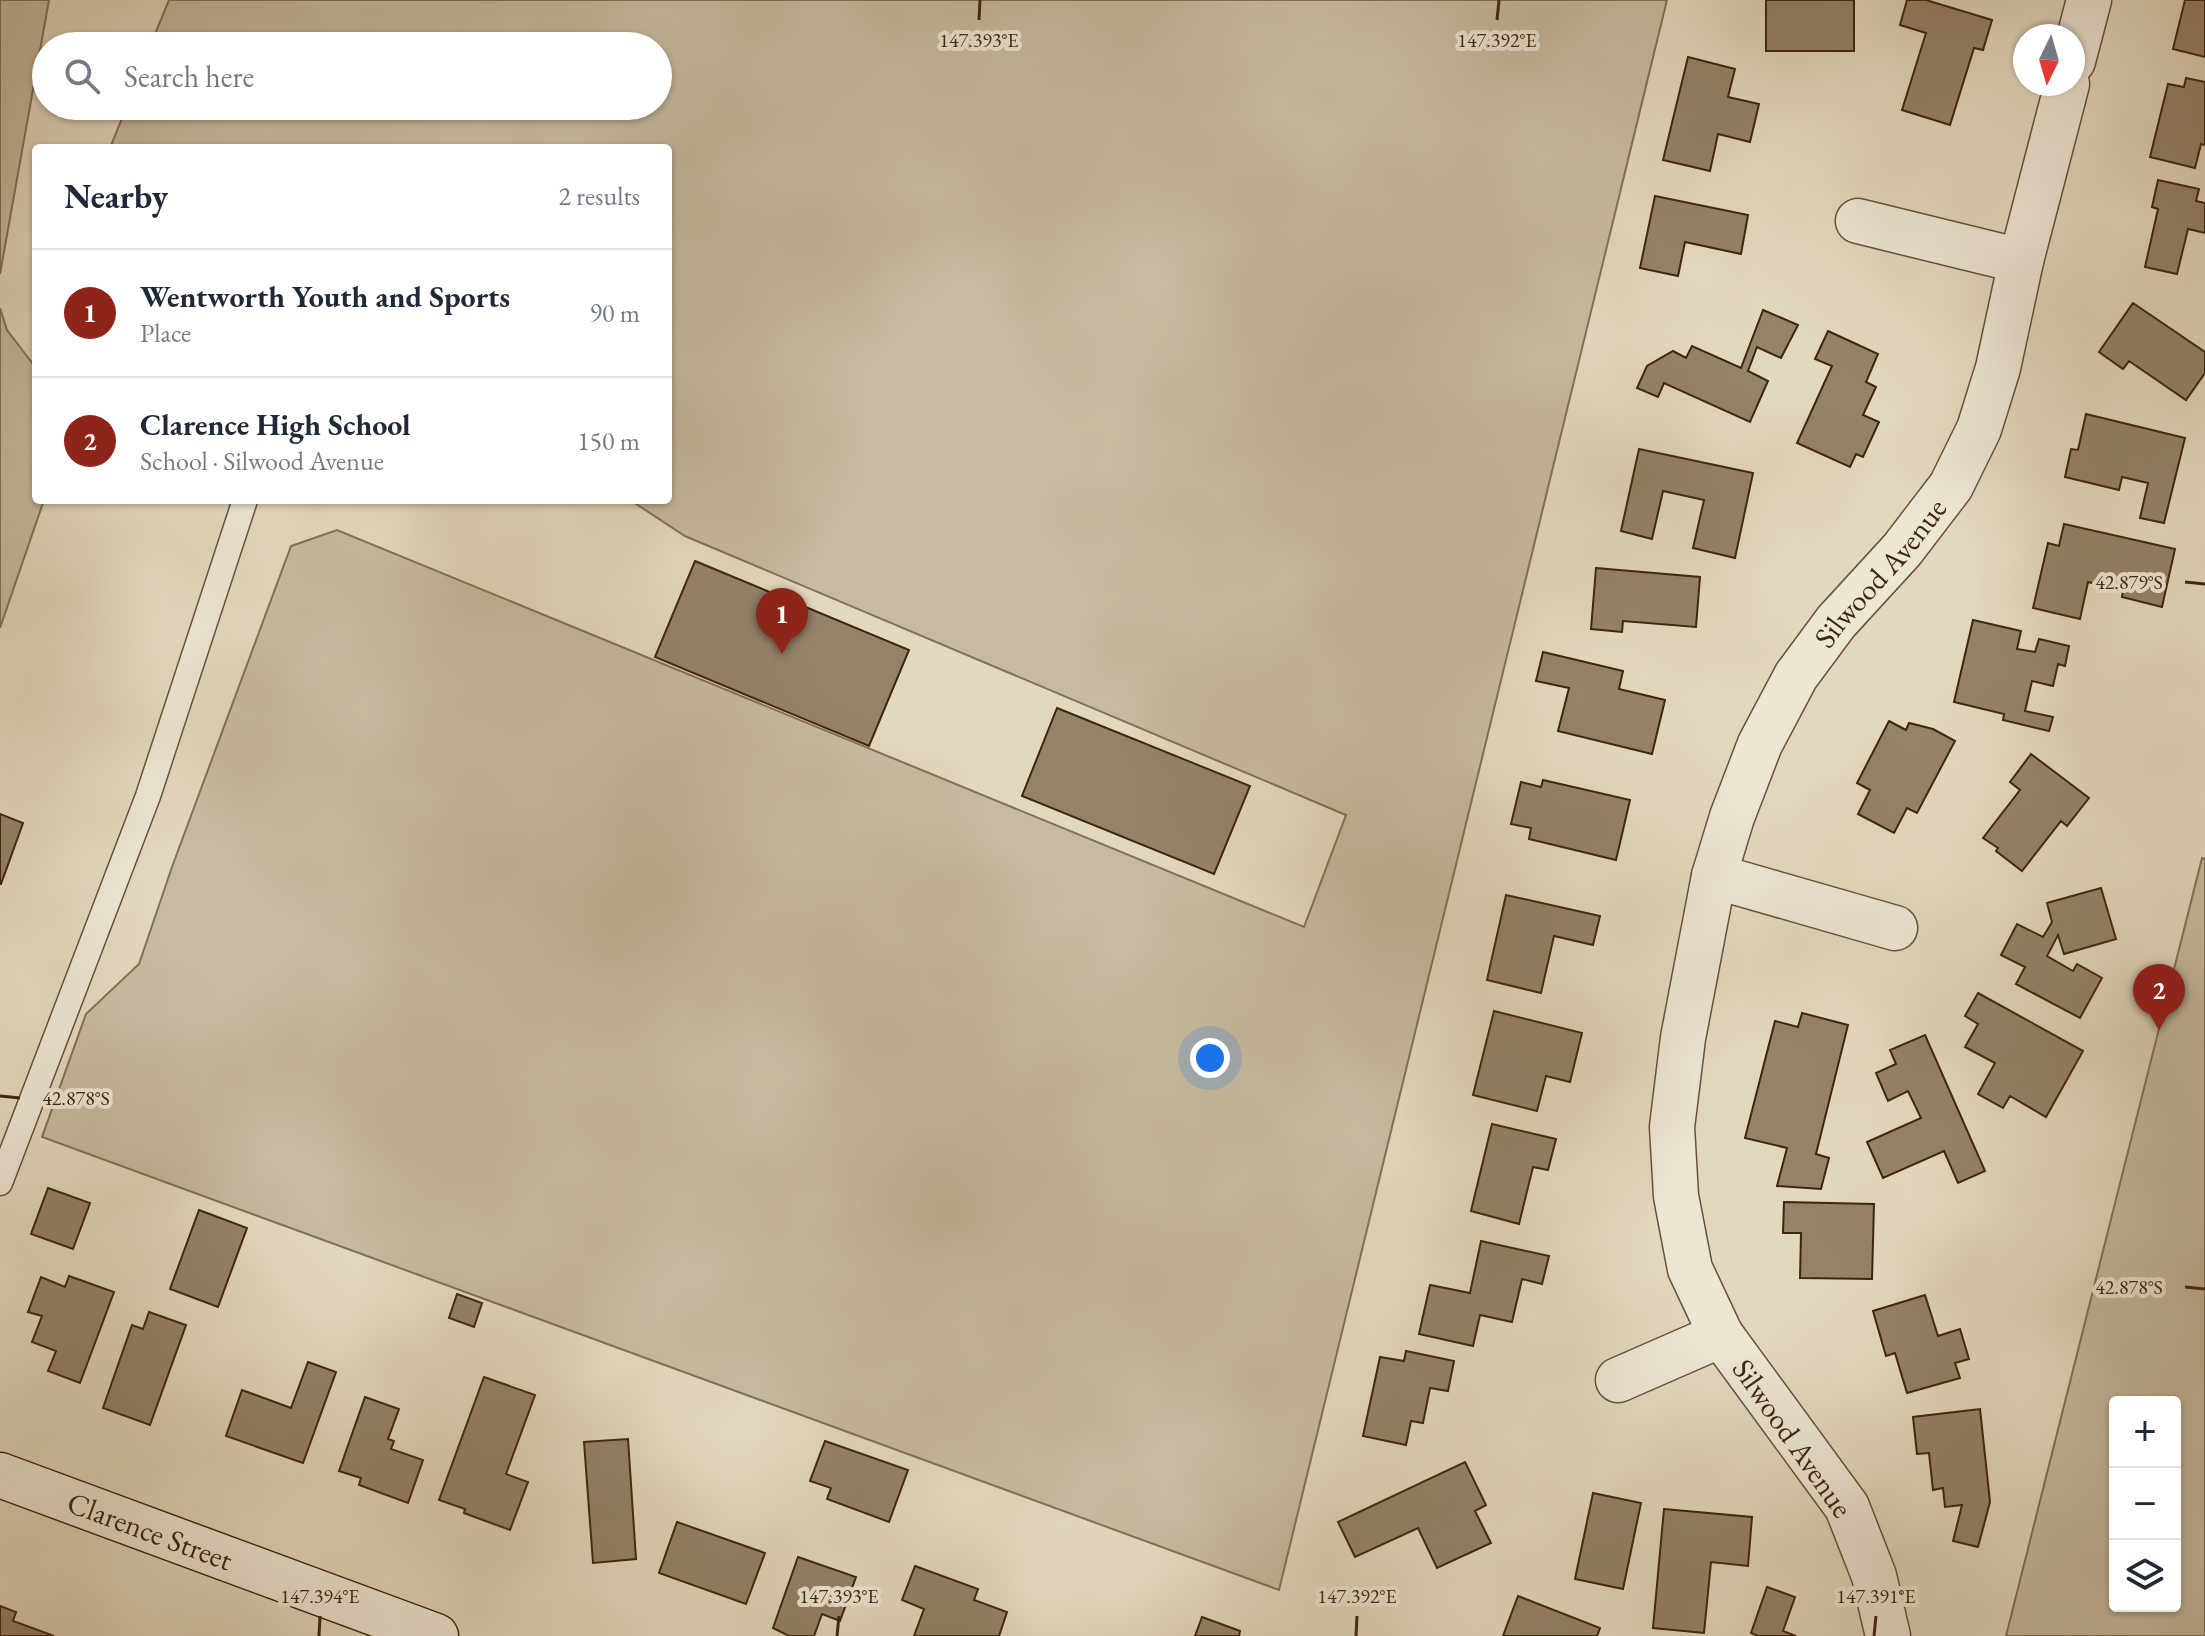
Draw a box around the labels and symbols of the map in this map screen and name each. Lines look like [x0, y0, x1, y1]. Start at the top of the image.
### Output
north arrow [2013, 24, 2085, 96]
text: 147.393°E [939, 27, 1019, 53]
text: 147.392°E [1457, 27, 1537, 53]
street label: Silwood Avenue [1805, 490, 1955, 655]
text: 42.879°S [2095, 569, 2163, 595]
pin: 1 [756, 588, 808, 654]
pin: 2 [2133, 964, 2185, 1030]
your location [1190, 1038, 1230, 1078]
text: 42.878°S [42, 1085, 110, 1111]
text: 42.878°S [2095, 1274, 2163, 1300]
street label: Silwood Avenue [1724, 1351, 1862, 1525]
street label: Clarence Street [62, 1482, 239, 1579]
text: 147.394°E [280, 1583, 360, 1609]
text: 147.393°E [799, 1583, 879, 1609]
text: 147.392°E [1317, 1583, 1397, 1609]
text: 147.391°E [1836, 1583, 1916, 1609]

